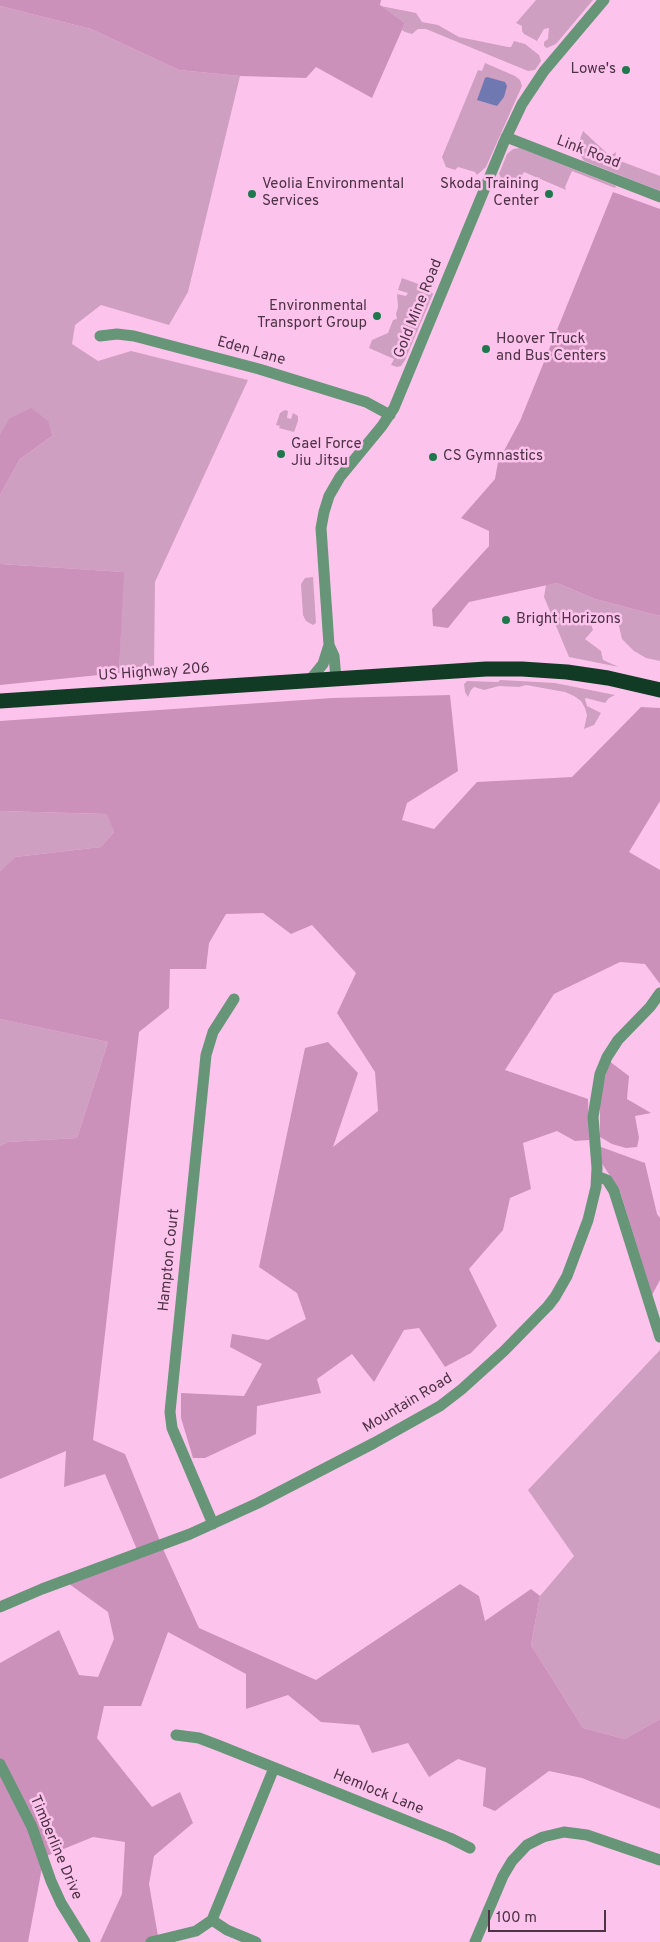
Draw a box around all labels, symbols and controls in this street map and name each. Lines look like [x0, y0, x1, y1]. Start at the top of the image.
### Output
place label: Lowe's [571, 61, 616, 79]
marker: Lowe's [620, 64, 632, 76]
street label: Link Road [554, 133, 622, 173]
place label: Veolia Environmental Services [262, 176, 404, 211]
place label: Skoda Training Center [440, 176, 539, 211]
marker: Veolia Environmental Services [246, 188, 258, 200]
marker: Skoda Training Center [543, 188, 555, 200]
street label: Gold Mine Road [391, 257, 447, 361]
place label: Environmental Transport Group [257, 298, 367, 333]
marker: Environmental Transport Group [371, 310, 383, 322]
place label: Hoover Truck and Bus Centers [496, 331, 606, 366]
street label: Eden Lane [215, 334, 287, 370]
marker: Hoover Truck and Bus Centers [480, 343, 492, 355]
place label: Gael Force Jiu Jitsu [291, 436, 362, 471]
marker: Gael Force Jiu Jitsu [275, 448, 287, 460]
place label: CS Gymnastics [443, 448, 543, 466]
marker: CS Gymnastics [427, 451, 439, 463]
place label: Bright Horizons [516, 611, 621, 629]
marker: Bright Horizons [500, 614, 512, 626]
street label: US Highway 206 [98, 660, 210, 686]
street label: Hampton Court [156, 1208, 184, 1312]
street label: Mountain Road [360, 1370, 456, 1438]
street label: Hemlock Lane [330, 1767, 426, 1819]
street label: Timberline Drive [25, 1793, 85, 1903]
scale bar [490, 1900, 608, 1932]
text: 100 m [496, 1909, 537, 1928]

